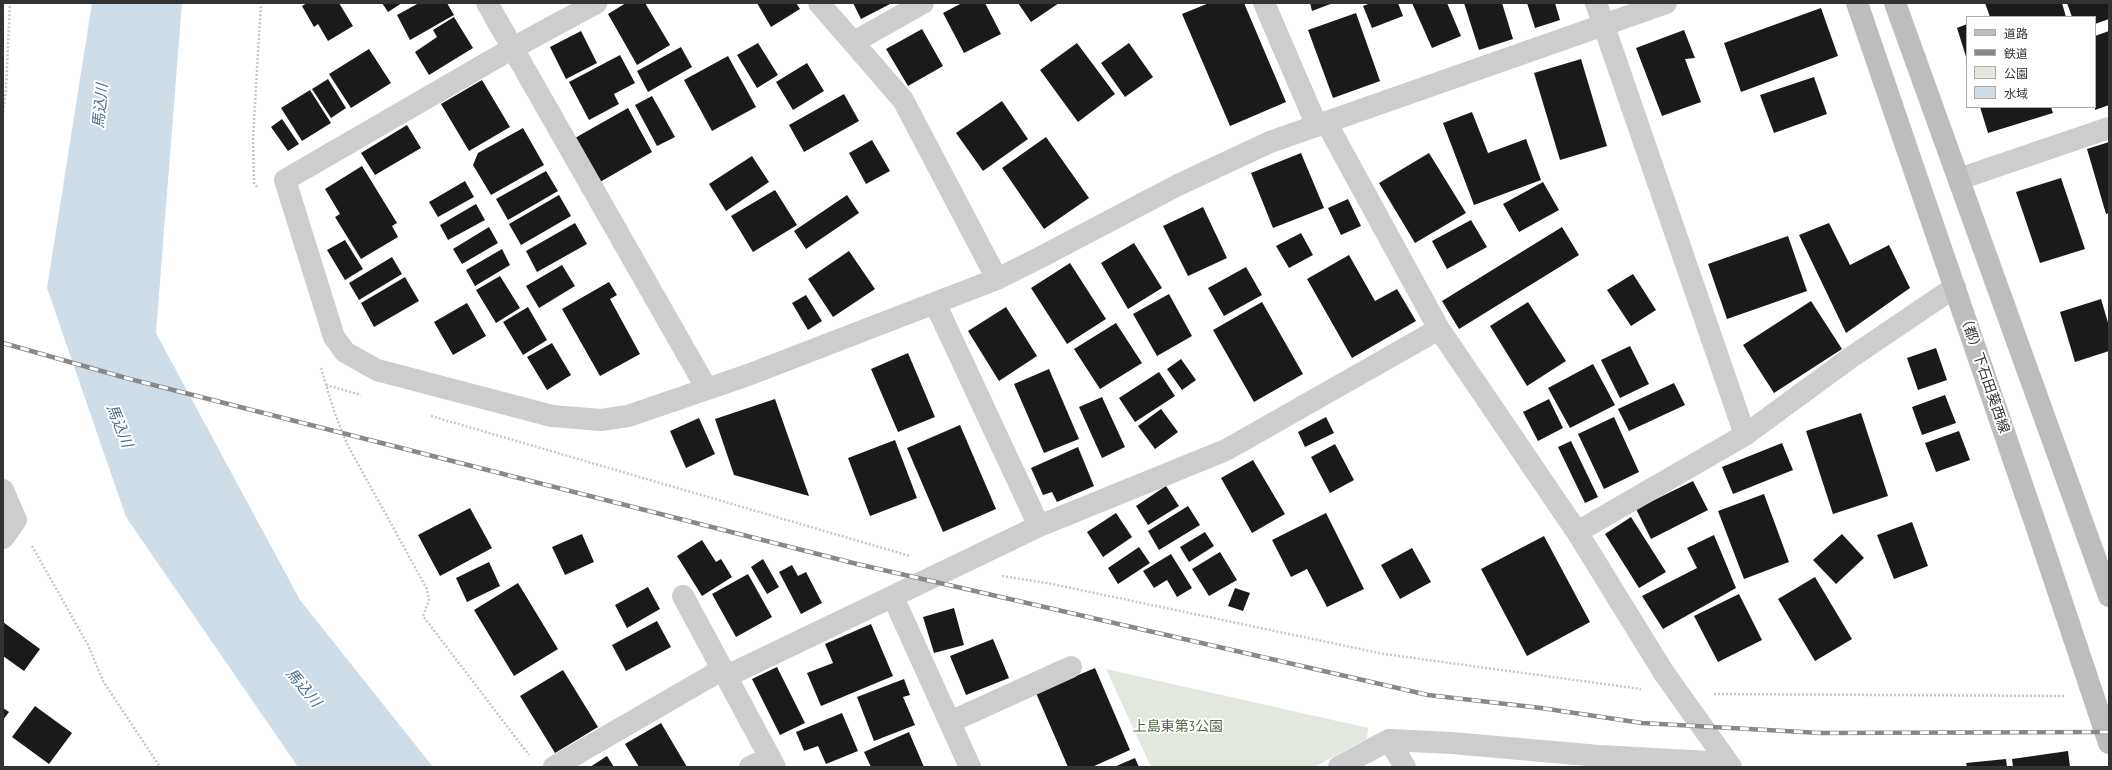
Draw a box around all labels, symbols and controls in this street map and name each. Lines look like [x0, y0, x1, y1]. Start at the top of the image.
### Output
legend [1966, 16, 2096, 108]
text: 道路 [2004, 26, 2028, 41]
text: 鉄道 [2004, 46, 2028, 61]
text: 公園 [2004, 66, 2028, 81]
water label: 馬込川 [90, 83, 112, 129]
text: 水域 [2004, 86, 2028, 101]
street label: （都）下石田葵西線 [1956, 311, 2012, 435]
water label: 馬込川 [102, 402, 136, 450]
water label: 馬込川 [282, 665, 324, 711]
park label: 上島東第3公園 [1133, 719, 1223, 735]

